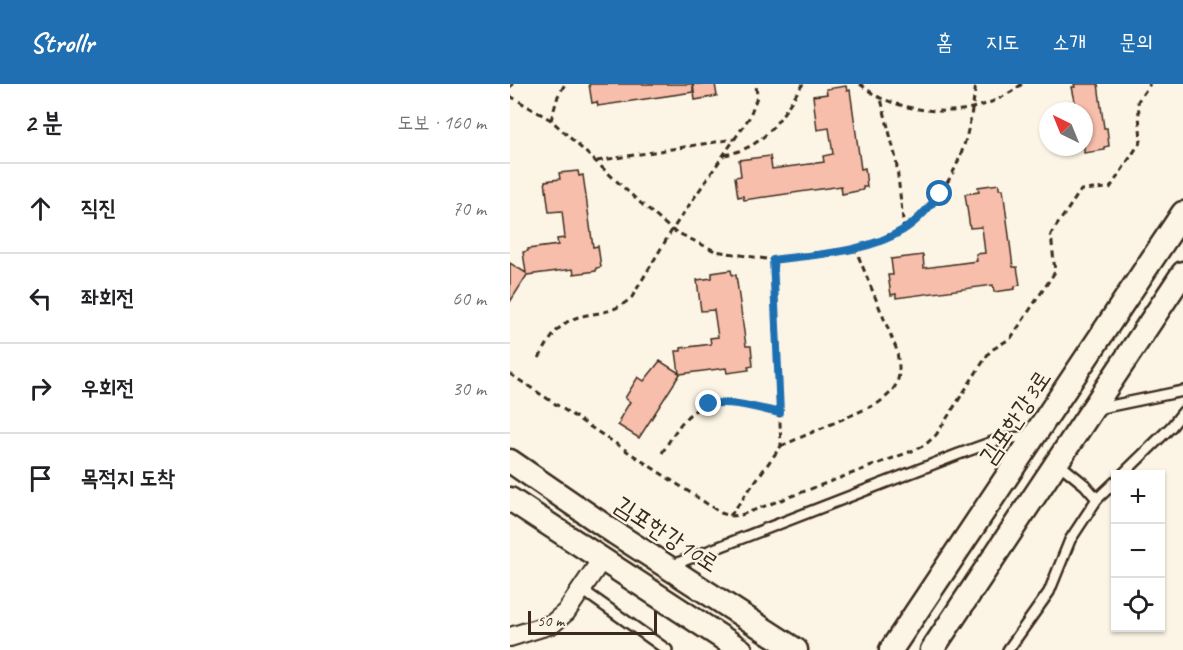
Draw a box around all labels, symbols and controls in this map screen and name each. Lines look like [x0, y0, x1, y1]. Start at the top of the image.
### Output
text: Strollr [30, 25, 94, 60]
text: 홈 [936, 29, 953, 55]
text: 지도 [986, 29, 1019, 55]
text: 소개 [1052, 29, 1086, 55]
text: 문의 [1119, 29, 1153, 55]
north arrow [1039, 102, 1093, 156]
text: 2 분 [24, 106, 63, 139]
text: 도보 · 160 m [397, 110, 486, 135]
route start [926, 180, 952, 206]
icon: ahead [24, 192, 57, 225]
text: 직진 [81, 194, 116, 222]
text: 70 m [452, 196, 486, 221]
icon: left [24, 282, 57, 315]
text: 좌회전 [81, 284, 134, 312]
text: 60 m [452, 286, 486, 311]
street label: 김포한강3로 [973, 364, 1057, 470]
icon: right [24, 372, 57, 405]
text: 우회전 [81, 374, 134, 402]
text: 30 m [452, 376, 486, 401]
route end [695, 390, 721, 416]
icon: arrive [24, 462, 57, 495]
text: 목적지 도착 [81, 464, 175, 492]
map controls [1111, 470, 1165, 632]
button: + [1111, 470, 1165, 524]
street label: 김포한강10로 [609, 489, 725, 579]
button: − [1111, 524, 1165, 578]
button: locate [1111, 578, 1165, 632]
scale bar [528, 608, 657, 636]
text: 50 m [537, 611, 564, 631]

